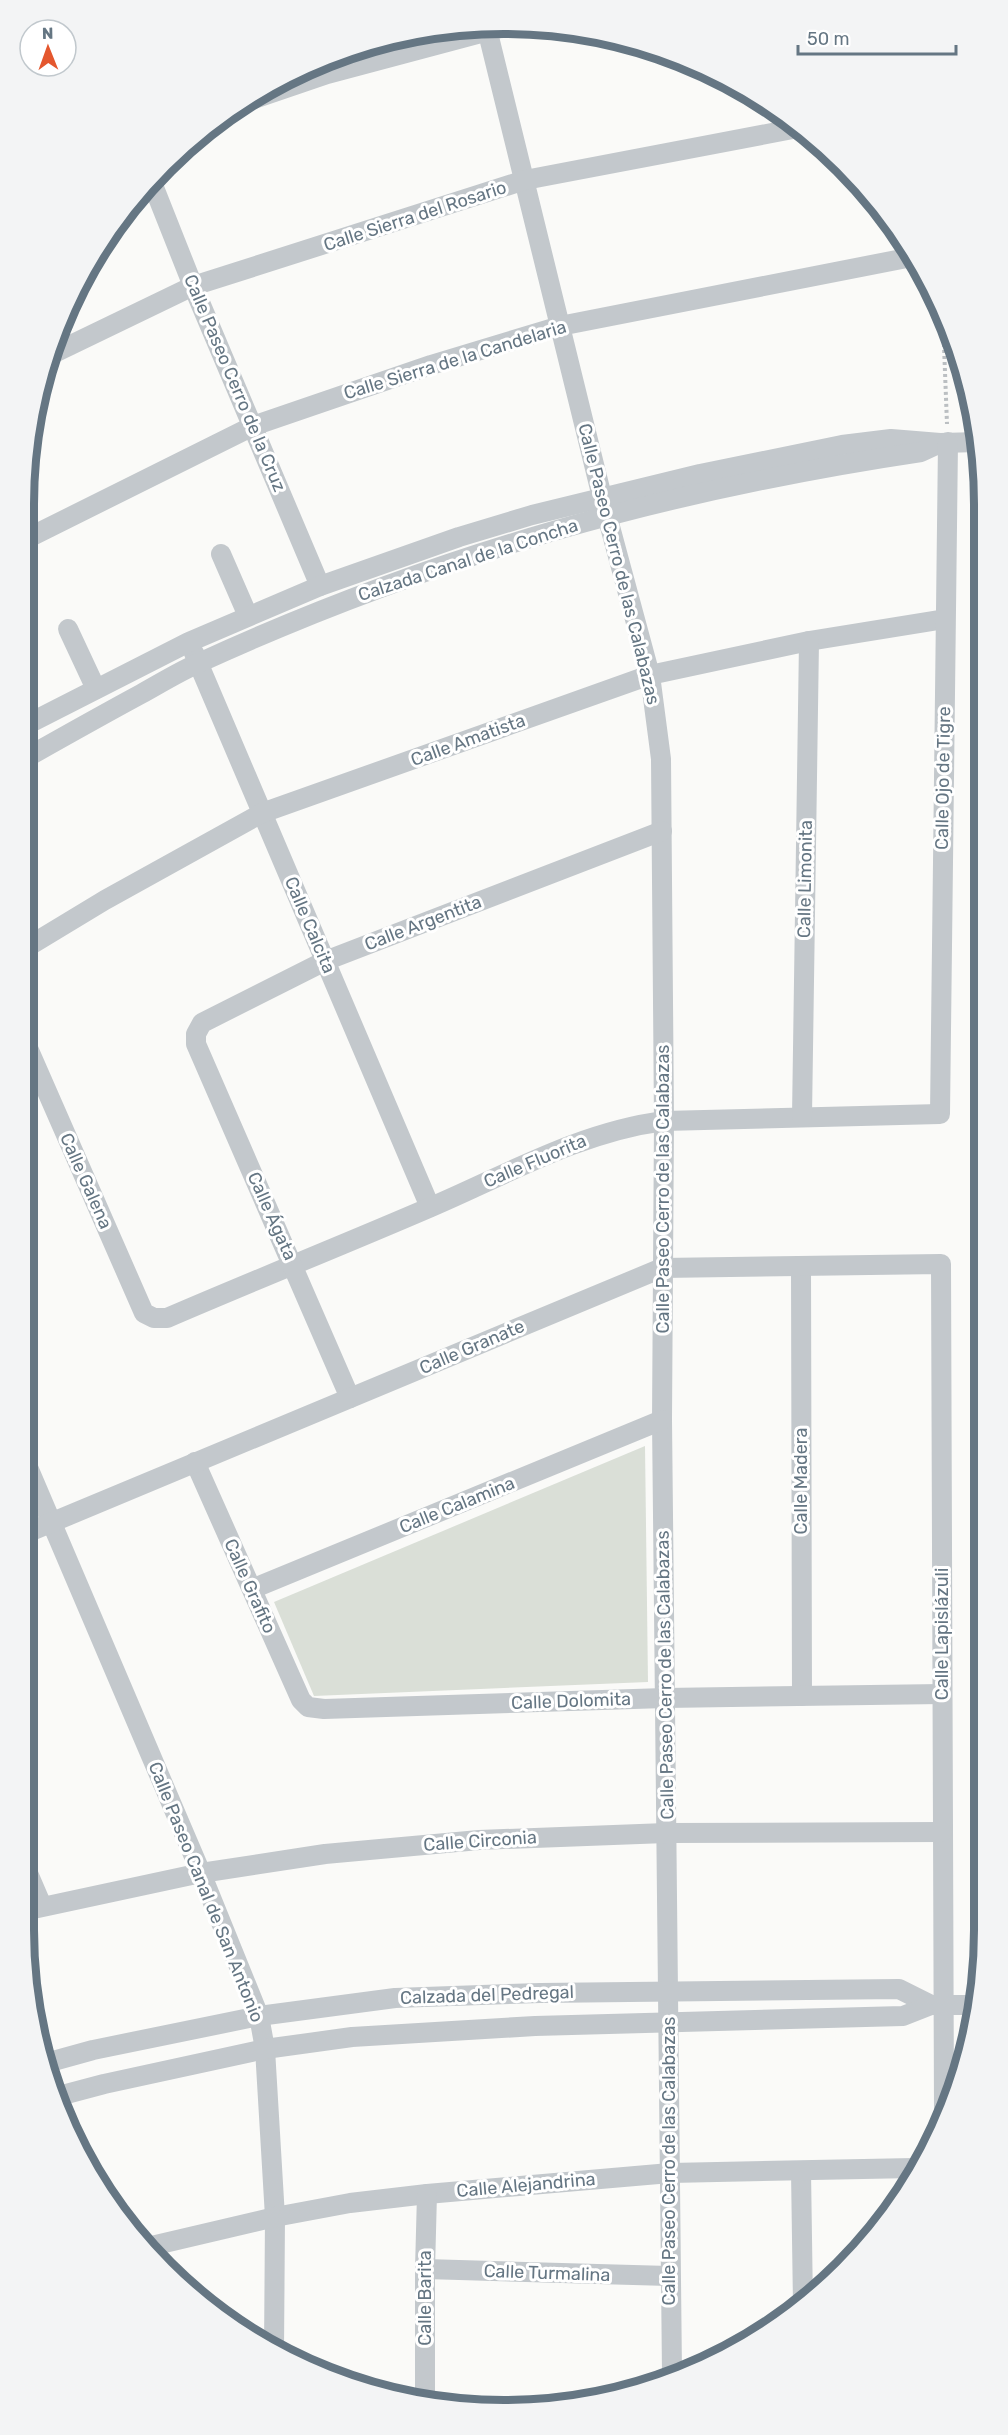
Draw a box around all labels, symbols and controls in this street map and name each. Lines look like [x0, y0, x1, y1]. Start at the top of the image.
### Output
north arrow [18, 18, 78, 78]
scale bar [798, 18, 956, 56]
text: N [42, 24, 54, 43]
text: 50 m [807, 28, 850, 50]
street label: Calle Sierra del Rosario [321, 176, 509, 256]
street label: Calle Paseo Cerro de la Cruz [179, 271, 291, 495]
street label: Calle Sierra de la Candelaria [341, 316, 569, 404]
street label: Calle Paseo Cerro de las Calabazas [573, 421, 665, 707]
street label: Calzada Canal de la Concha [355, 514, 581, 606]
street label: Calle Ojo de Tigre [931, 706, 955, 850]
street label: Calle Amatista [408, 709, 528, 771]
street label: Calle Limonita [793, 820, 817, 938]
street label: Calle Calcita [280, 873, 340, 977]
street label: Calle Argentita [361, 891, 485, 955]
street label: Calle Paseo Cerro de las Calabazas [652, 1044, 674, 1334]
street label: Calle Galena [55, 1130, 117, 1232]
street label: Calle Fluorita [480, 1130, 590, 1192]
street label: Calle Ágata [243, 1168, 301, 1264]
street label: Calle Granate [416, 1315, 528, 1379]
street label: Calle Madera [790, 1428, 812, 1534]
street label: Calle Calamina [396, 1472, 518, 1538]
street label: Calle Paseo Cerro de las Calabazas [651, 1530, 679, 1820]
street label: Calle Grafito [219, 1535, 281, 1637]
street label: Calle Lapislázuli [931, 1568, 953, 1700]
street label: Calle Dolomita [511, 1688, 631, 1714]
street label: Calle Paseo Canal de San Antonio [144, 1759, 268, 2025]
street label: Calle Circonia [423, 1826, 537, 1856]
street label: Calzada del Pedregal [400, 1981, 574, 2009]
street label: Calle Paseo Cerro de las Calabazas [658, 2016, 680, 2306]
street label: Calle Alejandrina [456, 2168, 596, 2202]
street label: Calle Barita [414, 2250, 436, 2346]
street label: Calle Turmalina [483, 2260, 611, 2286]

